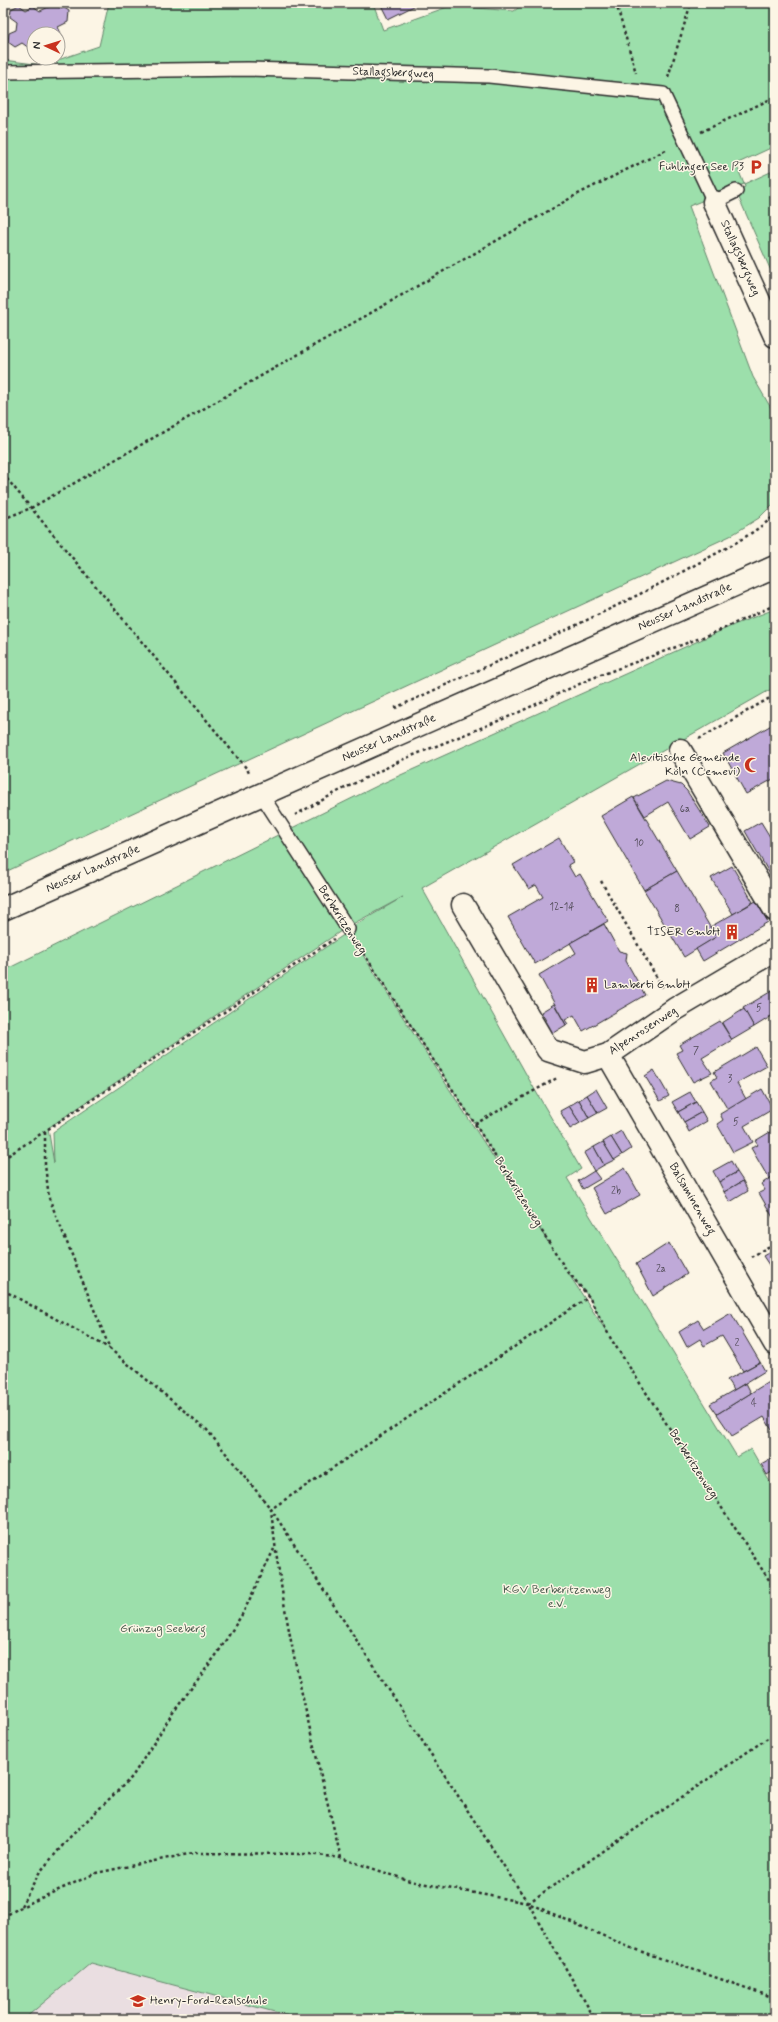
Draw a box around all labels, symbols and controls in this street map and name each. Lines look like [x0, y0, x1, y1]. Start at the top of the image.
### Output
north arrow [26, 26, 66, 66]
text: N [30, 41, 44, 50]
street label: Stallagsbergweg [352, 64, 434, 83]
parking icon: Fühlinger See P3 [747, 158, 765, 176]
place label: Fühlinger See P3 [659, 159, 745, 176]
street label: Stallagsbergweg [715, 218, 764, 299]
street label: Neusser Landstraße [635, 579, 735, 635]
street label: Neusser Landstraße [339, 710, 439, 766]
place label: Alevitische Gemeinde Köln (Cemevi) [630, 750, 741, 780]
mosque icon: Alevitische Gemeinde Köln (Cemevi) [743, 756, 761, 774]
house number: 6a [680, 803, 690, 816]
house number: 10 [634, 837, 644, 850]
street label: Neusser Landstraße [43, 841, 143, 897]
street label: Berberitzenweg [314, 882, 370, 958]
house number: 12-14 [550, 901, 574, 914]
house number: 8 [674, 903, 680, 916]
building icon: TISER GmbH [723, 923, 741, 941]
place label: TISER GmbH [647, 924, 720, 940]
building icon: Lamberti GmbH [583, 976, 601, 994]
place label: Lamberti GmbH [604, 977, 690, 993]
house number: 5 [756, 1002, 762, 1015]
street label: Alpenrosenweg [606, 1003, 680, 1059]
house number: 7 [693, 1045, 699, 1058]
house number: 3 [728, 1073, 733, 1086]
house number: 5 [733, 1116, 739, 1129]
street label: Berberitzenweg [490, 1154, 546, 1230]
street label: Balsaminenweg [664, 1160, 719, 1239]
house number: 2b [611, 1185, 621, 1198]
house number: 2a [656, 1263, 666, 1276]
house number: 2 [735, 1337, 740, 1350]
house number: 4 [751, 1397, 757, 1410]
street label: Berberitzenweg [665, 1426, 721, 1502]
park label: KGV Berberitzenweg e.V. [503, 1582, 611, 1612]
park label: Grünzug Seeberg [120, 1621, 206, 1638]
school or university icon: Henry-Ford-Realschule [129, 1992, 147, 2010]
place label: Henry-Ford-Realschule [150, 1993, 267, 2009]

